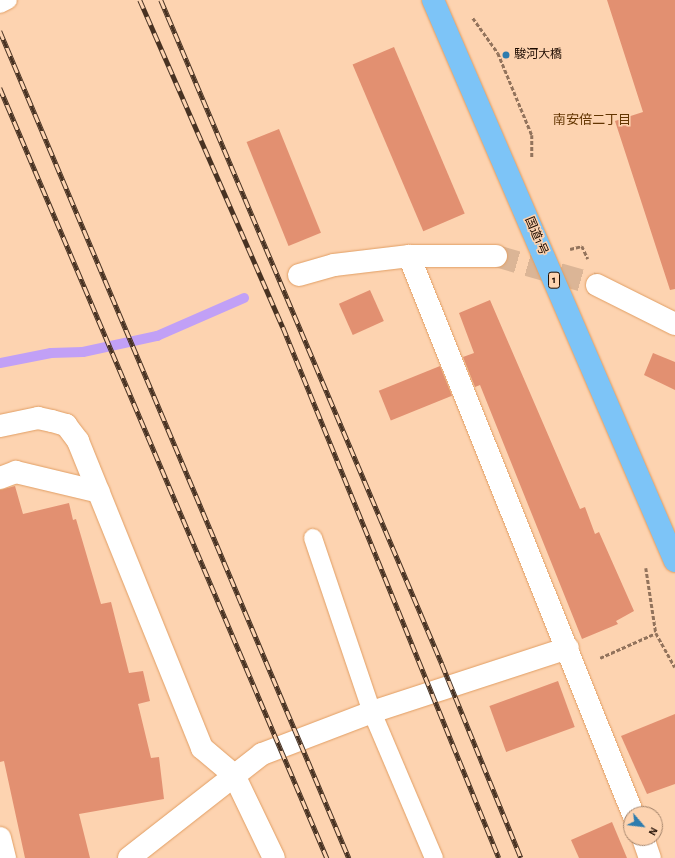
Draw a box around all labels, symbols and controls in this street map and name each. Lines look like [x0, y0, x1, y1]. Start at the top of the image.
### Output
place label: 駿河大橋 [514, 48, 562, 62]
marker: 駿河大橋 [501, 50, 511, 60]
district label: 南安倍二丁目 [553, 113, 631, 129]
street label: 国道1号 [522, 215, 550, 257]
road number: 1 [548, 271, 560, 289]
north arrow [623, 806, 663, 846]
text: N [647, 825, 660, 837]

